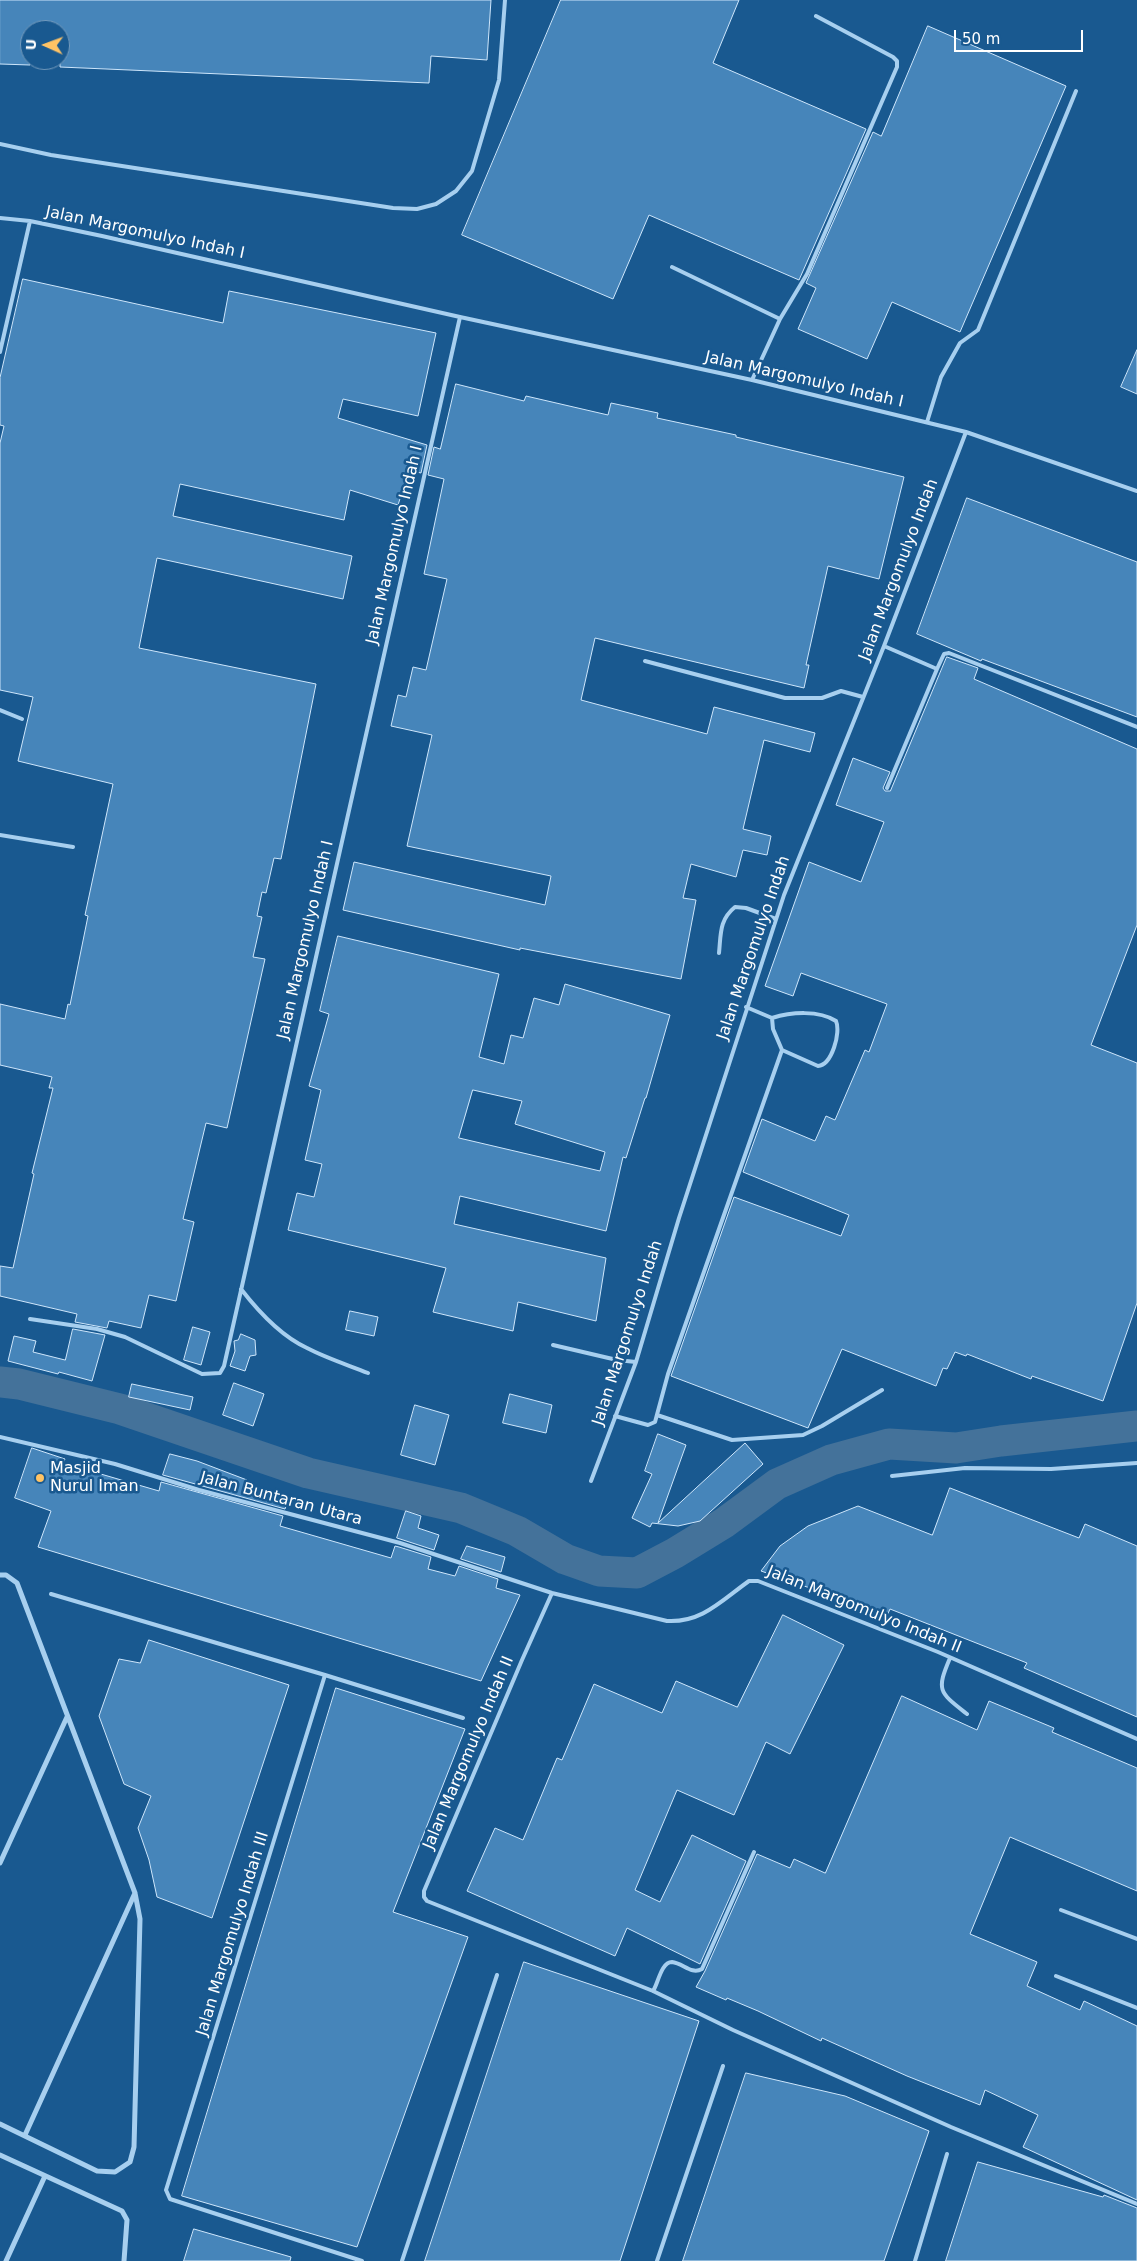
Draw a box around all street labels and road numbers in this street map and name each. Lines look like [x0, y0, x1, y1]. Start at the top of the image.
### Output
street label: Jalan Margomulyo Indah I [44, 202, 246, 264]
street label: Jalan Margomulyo Indah I [703, 348, 905, 412]
street label: Jalan Margomulyo Indah I [363, 444, 427, 646]
street label: Jalan Margomulyo Indah [855, 476, 943, 664]
street label: Jalan Margomulyo Indah I [274, 839, 338, 1041]
street label: Jalan Margomulyo Indah [713, 853, 795, 1043]
street label: Jalan Margomulyo Indah [589, 1238, 667, 1428]
street label: Jalan Buntaran Utara [198, 1468, 364, 1530]
street label: Jalan Margomulyo Indah II [764, 1562, 964, 1658]
street label: Jalan Margomulyo Indah II [420, 1654, 518, 1852]
street label: Jalan Margomulyo Indah III [193, 1830, 273, 2038]

